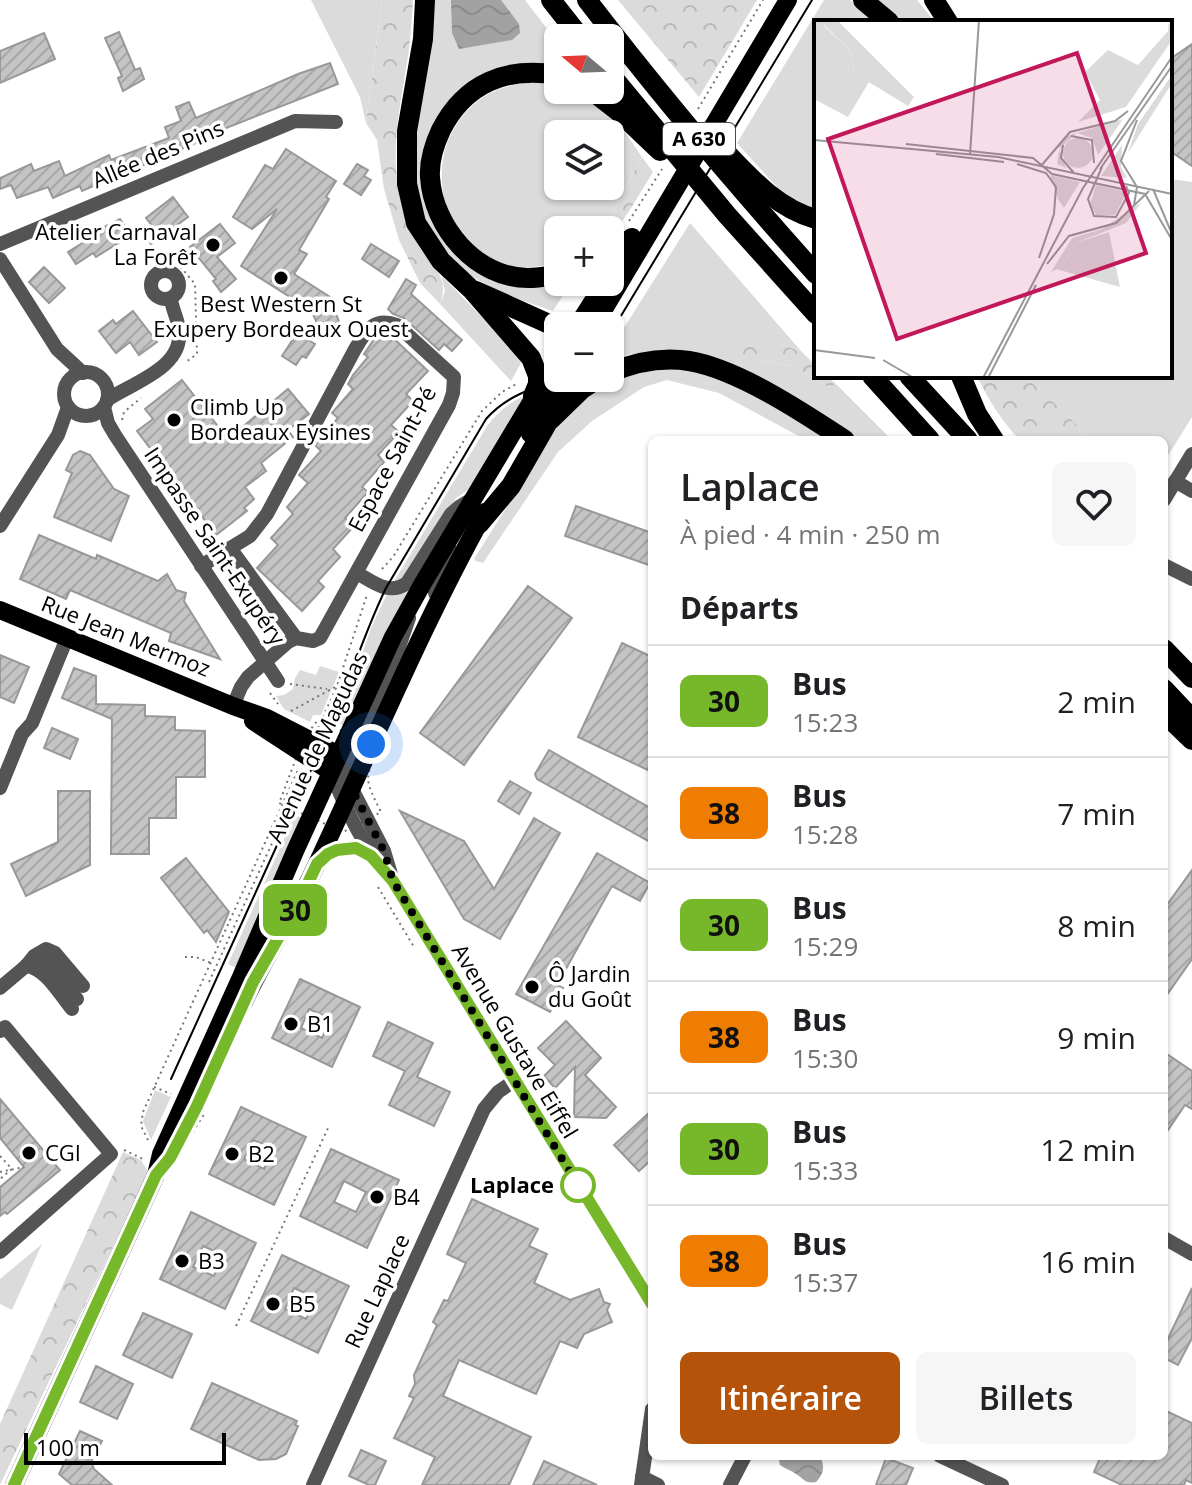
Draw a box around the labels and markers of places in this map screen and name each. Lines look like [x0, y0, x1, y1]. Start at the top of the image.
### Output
place label: Atelier Carnaval La Forêt [35, 216, 197, 271]
marker: Atelier Carnaval La Forêt [204, 236, 222, 254]
marker: Best Western St Exupery Bordeaux Ouest [272, 269, 290, 287]
place label: Best Western St Exupery Bordeaux Ouest [153, 288, 409, 343]
place label: Climb Up Bordeaux Eysines [190, 391, 371, 446]
marker: Climb Up Bordeaux Eysines [165, 411, 183, 429]
place label: Ô Jardin du Goût [548, 958, 631, 1013]
marker: Ô Jardin du Goût [523, 978, 541, 996]
place label: B1 [307, 1008, 334, 1038]
marker: B1 [282, 1015, 300, 1033]
place label: CGI [45, 1137, 81, 1167]
place label: B2 [248, 1138, 275, 1168]
marker: CGI [20, 1144, 38, 1162]
marker: B2 [223, 1145, 241, 1163]
marker: Laplace [561, 1168, 595, 1202]
place label: Laplace [470, 1169, 554, 1199]
place label: B4 [393, 1181, 420, 1211]
marker: B4 [368, 1188, 386, 1206]
place label: B3 [198, 1245, 225, 1275]
marker: B3 [173, 1252, 191, 1270]
place label: B5 [289, 1288, 316, 1318]
marker: B5 [264, 1295, 282, 1313]

